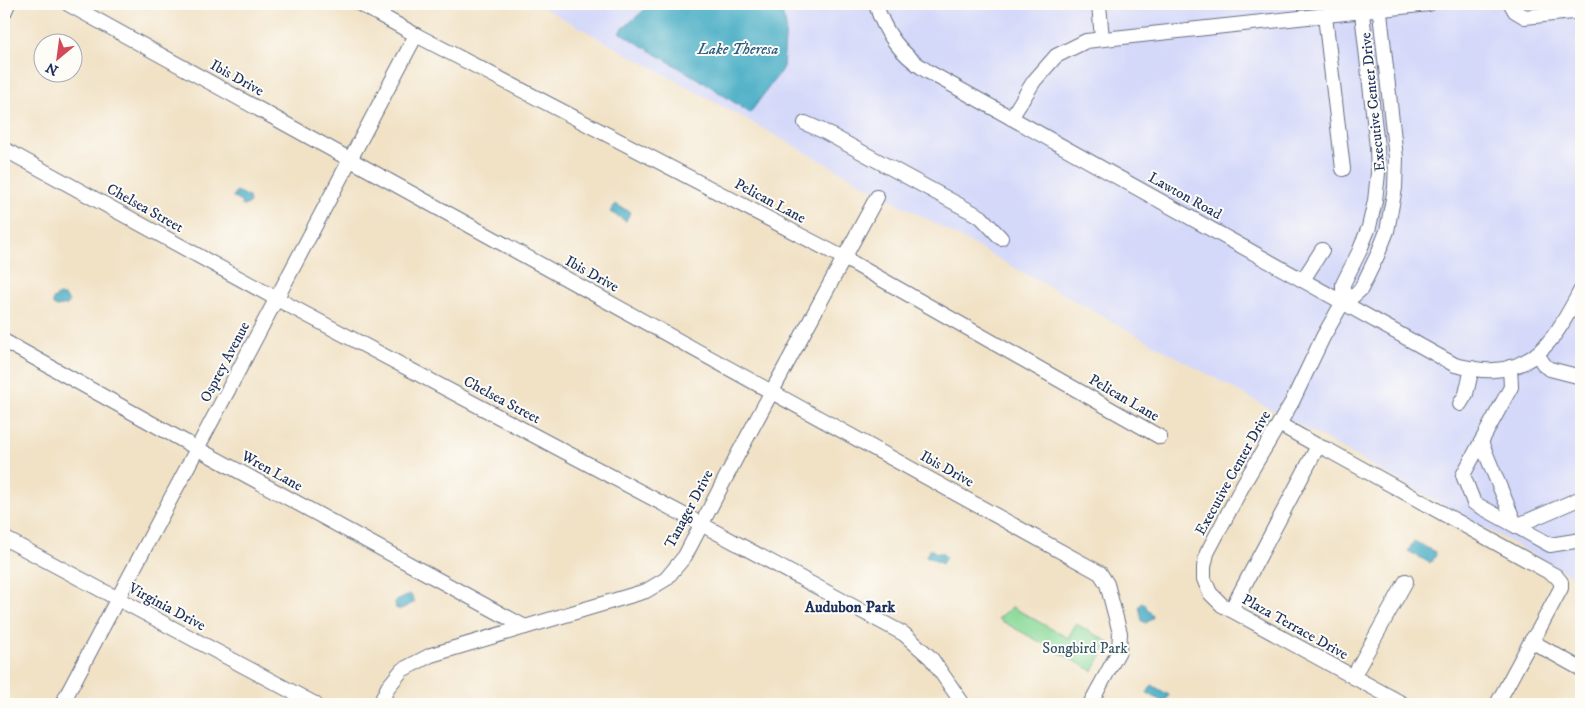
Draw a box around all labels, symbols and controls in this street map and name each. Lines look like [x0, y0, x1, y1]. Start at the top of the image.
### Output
north arrow [32, 32, 82, 82]
street label: Executive Center Drive [1356, 32, 1390, 172]
water label: Lake Theresa [697, 39, 778, 59]
street label: Ibis Drive [207, 55, 267, 101]
text: N [42, 58, 62, 79]
street label: Lawton Road [1145, 168, 1225, 224]
street label: Pelican Lane [731, 174, 809, 228]
street label: Chelsea Street [103, 179, 187, 237]
street label: Ibis Drive [562, 251, 622, 297]
street label: Osprey Avenue [196, 318, 254, 406]
street label: Pelican Lane [1085, 370, 1163, 426]
street label: Chelsea Street [460, 372, 544, 428]
street label: Executive Center Drive [1191, 407, 1275, 539]
street label: Wren Lane [237, 446, 306, 496]
street label: Ibis Drive [917, 446, 977, 492]
street label: Tanager Drive [660, 466, 718, 552]
street label: Virginia Drive [124, 578, 209, 635]
street label: Plaza Terrace Drive [1239, 590, 1351, 664]
district label: Audubon Park [804, 597, 896, 617]
park label: Songbird Park [1042, 639, 1128, 658]

